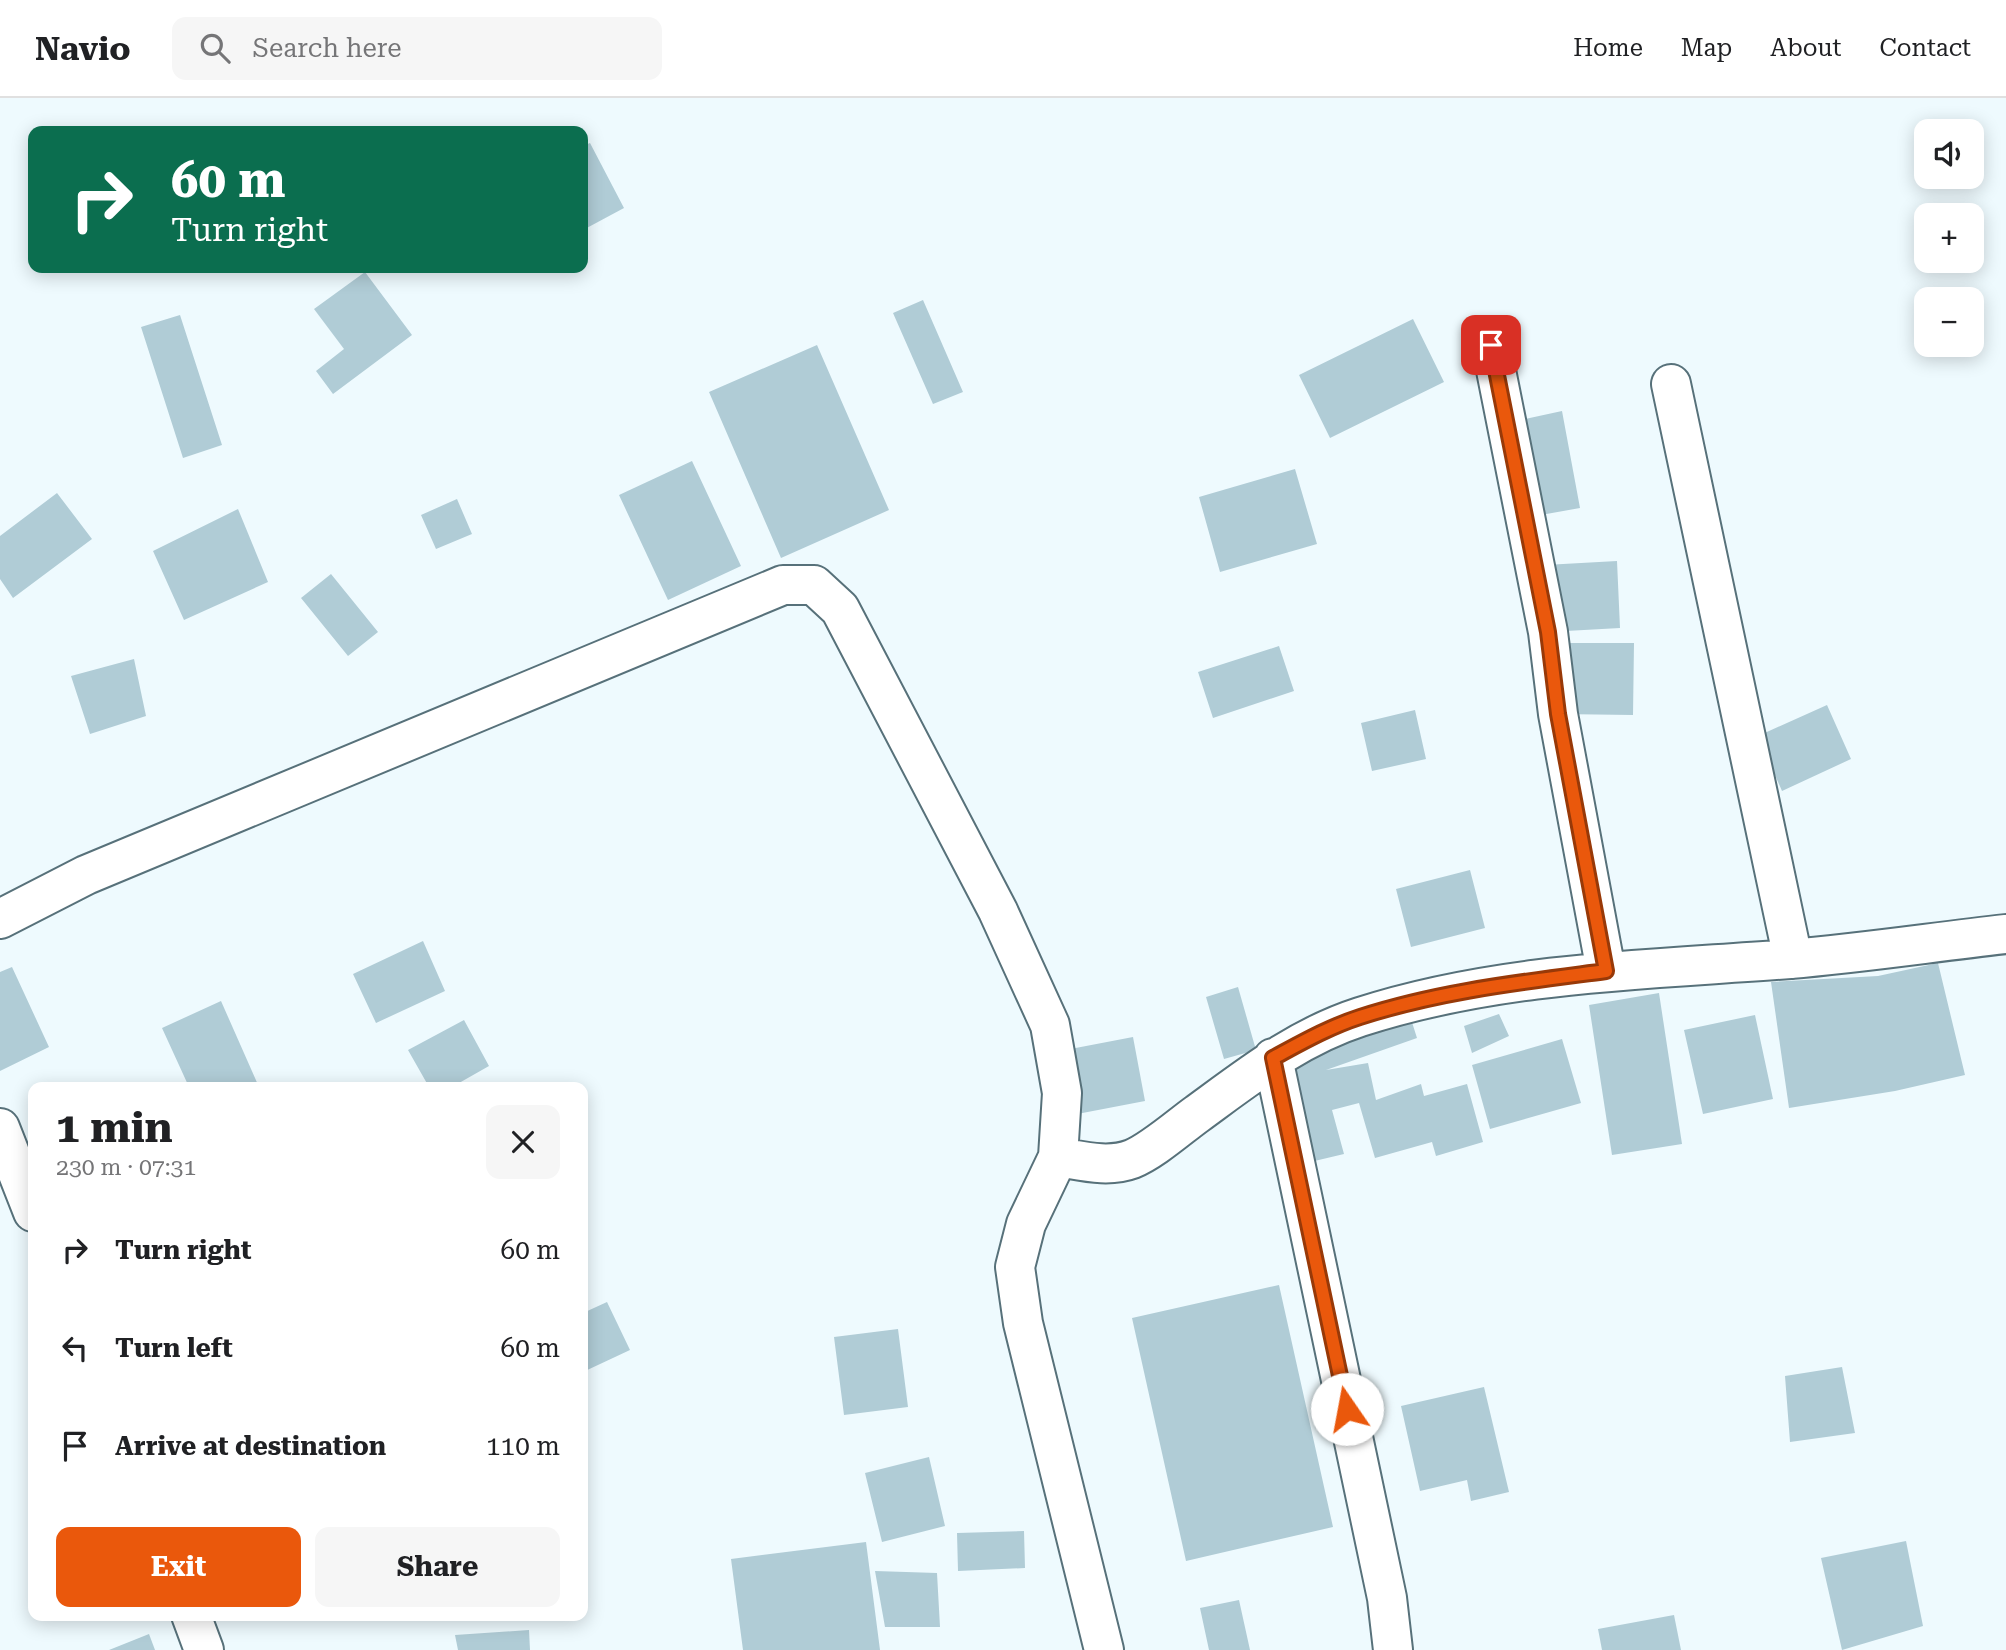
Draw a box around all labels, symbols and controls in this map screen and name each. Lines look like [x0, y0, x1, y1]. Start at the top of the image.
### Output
search box [172, 17, 662, 80]
text: Navio [35, 29, 130, 68]
icon: search [196, 29, 234, 67]
text: Search here [252, 33, 401, 63]
text: Home [1573, 34, 1643, 62]
text: Map [1681, 34, 1732, 62]
text: About [1770, 34, 1841, 62]
text: Contact [1879, 34, 1971, 62]
map controls [1914, 119, 1984, 357]
button: sound [1914, 119, 1984, 189]
text: 60 m [171, 152, 286, 209]
icon: right [56, 154, 147, 245]
button: + [1914, 203, 1984, 273]
text: Turn right [171, 211, 328, 249]
button: − [1914, 287, 1984, 357]
pin [1461, 315, 1521, 375]
icon: arrive [1472, 326, 1510, 364]
text: 1 min [56, 1103, 173, 1152]
button: close [486, 1105, 560, 1179]
text: 230 m · 07:31 [56, 1154, 196, 1181]
icon: right [56, 1231, 94, 1269]
text: Turn right [115, 1235, 251, 1265]
text: 60 m [501, 1235, 560, 1265]
icon: left [56, 1329, 94, 1367]
text: Turn left [115, 1333, 233, 1363]
text: 60 m [501, 1333, 560, 1363]
position arrow [1310, 1372, 1384, 1446]
icon: arrive [56, 1427, 94, 1465]
text: Arrive at destination [115, 1431, 386, 1461]
text: 110 m [486, 1431, 560, 1461]
button: Exit [56, 1527, 301, 1607]
button: Share [315, 1527, 560, 1607]

